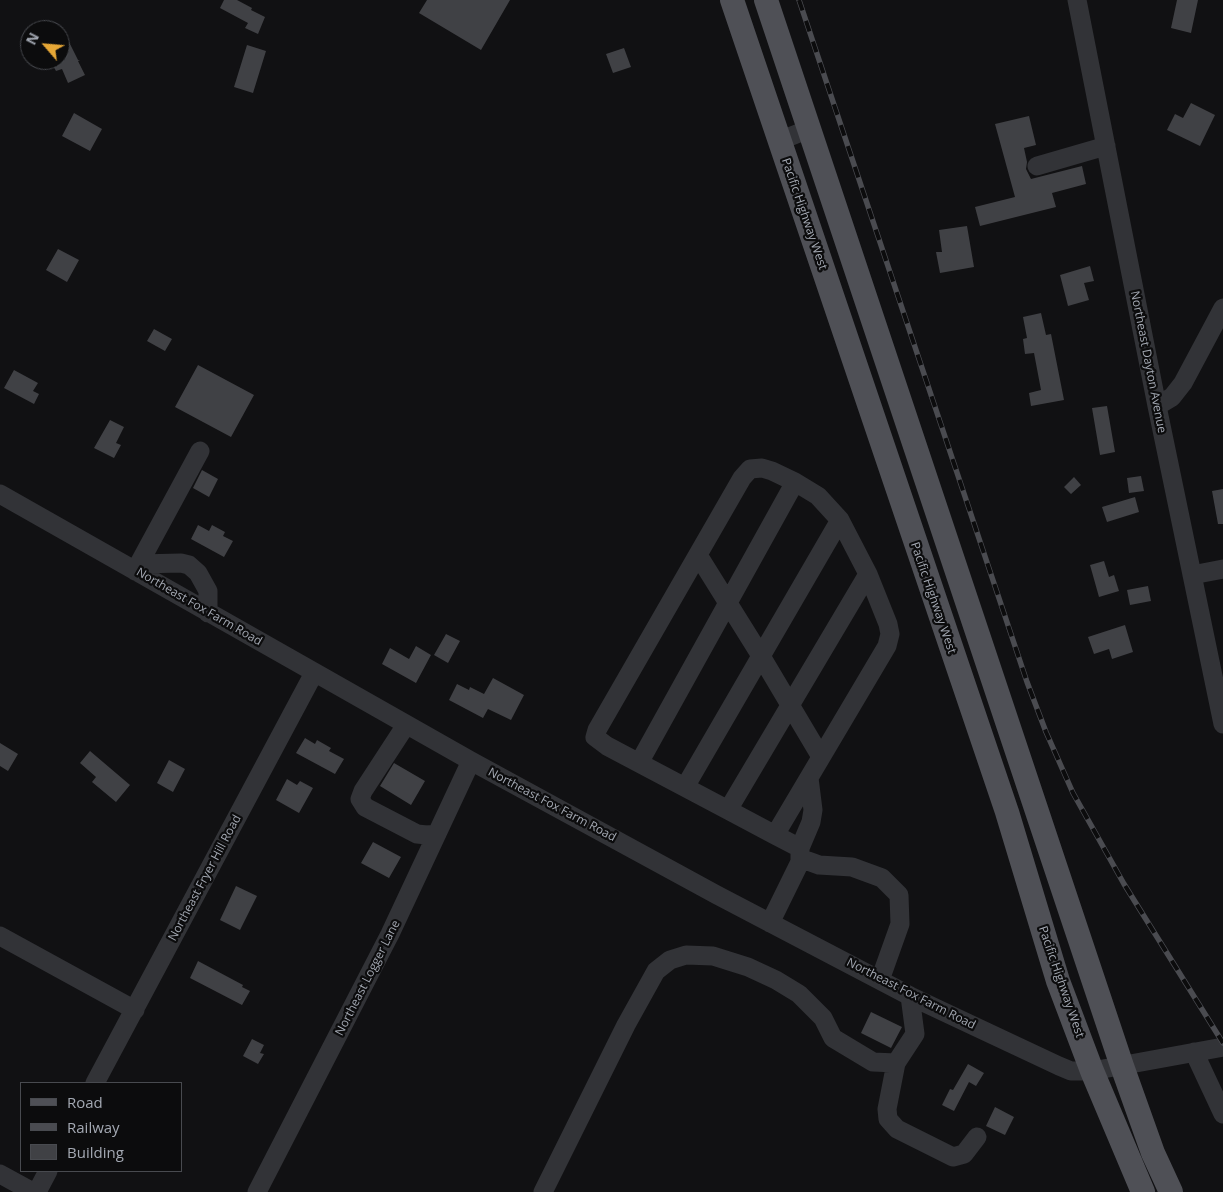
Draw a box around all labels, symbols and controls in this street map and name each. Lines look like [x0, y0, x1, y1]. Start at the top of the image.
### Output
north arrow [20, 20, 70, 70]
text: N [21, 29, 43, 48]
street label: Pacific Highway West [778, 156, 830, 272]
street label: Northeast Dayton Avenue [1127, 290, 1169, 434]
street label: Pacific Highway West [907, 540, 959, 656]
street label: Northeast Fox Farm Road [134, 565, 264, 649]
street label: Northeast Fox Farm Road [486, 765, 618, 845]
street label: Northeast Fryer Hill Road [166, 812, 244, 944]
street label: Northeast Logger Lane [333, 918, 403, 1038]
street label: Pacific Highway West [1035, 924, 1087, 1040]
street label: Northeast Fox Farm Road [844, 955, 978, 1033]
legend [20, 1082, 182, 1172]
text: Road [67, 1092, 103, 1112]
text: Railway [67, 1117, 120, 1137]
text: Building [67, 1142, 124, 1162]

